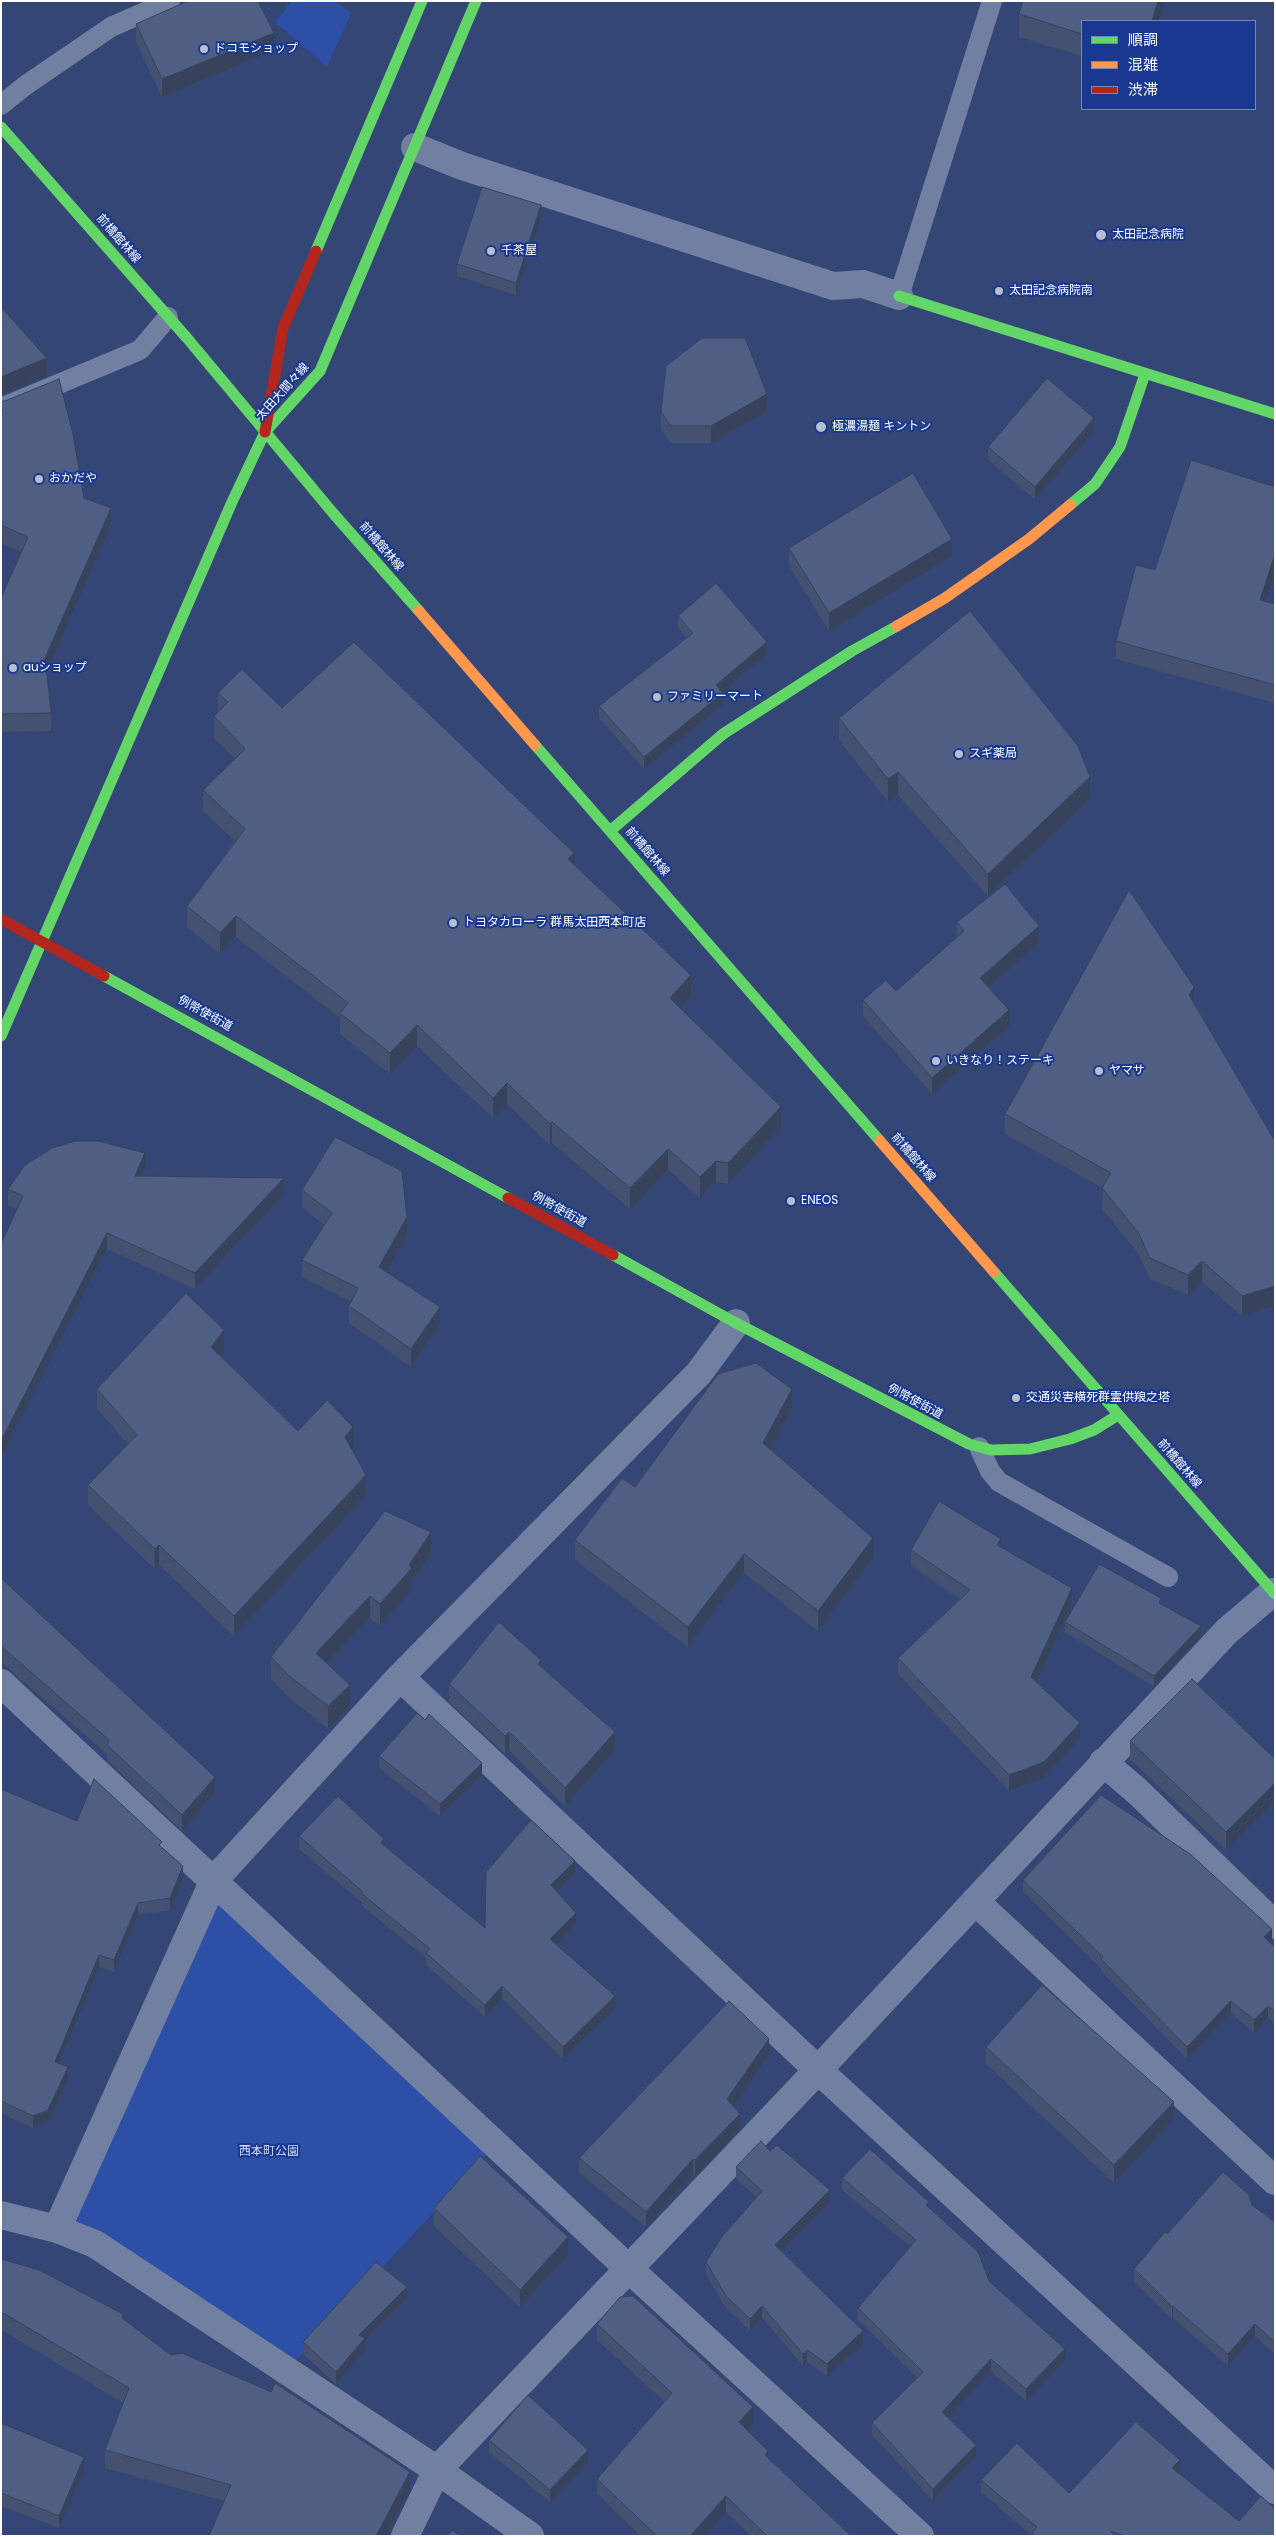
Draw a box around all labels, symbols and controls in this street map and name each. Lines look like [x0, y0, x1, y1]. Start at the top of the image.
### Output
legend [1081, 20, 1256, 110]
text: 順調 [1128, 29, 1158, 50]
place label: ドコモショップ [214, 42, 298, 56]
marker: ドコモショップ [198, 43, 210, 55]
text: 混雑 [1128, 54, 1158, 75]
text: 渋滞 [1128, 79, 1158, 100]
street label: 前橋館林線 [93, 212, 143, 266]
marker: 太田記念病院 [1094, 228, 1108, 242]
place label: 太田記念病院 [1112, 228, 1184, 242]
place label: 千茶屋 [501, 244, 537, 258]
marker: 千茶屋 [485, 245, 497, 257]
place label: 太田記念病院南 [1009, 284, 1093, 298]
marker: 太田記念病院南 [993, 285, 1005, 297]
street label: 太田大間々線 [254, 360, 312, 424]
marker: 極濃湯麺 キントン [814, 420, 828, 434]
place label: 極濃湯麺 キントン [832, 420, 931, 434]
place label: おかだや [49, 472, 97, 486]
marker: おかだや [33, 473, 45, 485]
street label: 前橋館林線 [356, 520, 406, 574]
place label: auショップ [23, 661, 87, 675]
marker: auショップ [7, 662, 19, 674]
place label: ファミリーマート [667, 690, 763, 704]
marker: ファミリーマート [651, 691, 663, 703]
place label: スギ薬局 [969, 747, 1017, 761]
marker: スギ薬局 [953, 748, 965, 760]
street label: 前橋館林線 [622, 825, 672, 879]
place label: トヨタカローラ 群馬太田西本町店 [463, 916, 646, 930]
marker: トヨタカローラ 群馬太田西本町店 [447, 917, 459, 929]
street label: 例幣使街道 [175, 993, 235, 1035]
place label: いきなり！ステーキ [946, 1054, 1054, 1068]
marker: いきなり！ステーキ [930, 1055, 942, 1067]
place label: ヤマサ [1109, 1064, 1145, 1078]
marker: ヤマサ [1093, 1065, 1105, 1077]
street label: 前橋館林線 [888, 1131, 938, 1185]
street label: 例幣使街道 [529, 1189, 589, 1231]
place label: ENEOS [801, 1194, 838, 1208]
marker: ENEOS [785, 1195, 797, 1207]
street label: 例幣使街道 [885, 1382, 945, 1422]
place label: 交通災害横死群霊供羪之塔 [1026, 1391, 1170, 1405]
marker: 交通災害横死群霊供羪之塔 [1010, 1392, 1022, 1404]
street label: 前橋館林線 [1154, 1437, 1204, 1491]
park label: 西本町公園 [239, 2145, 299, 2159]

